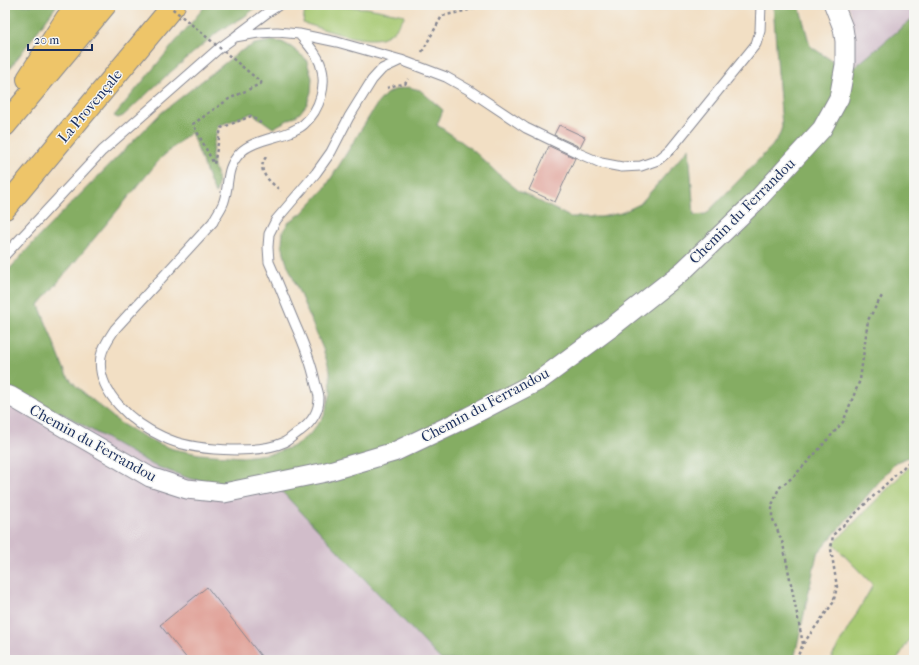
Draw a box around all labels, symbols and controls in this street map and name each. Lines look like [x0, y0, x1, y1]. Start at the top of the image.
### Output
scale bar [28, 26, 92, 52]
text: 20 m [34, 33, 59, 47]
street label: La Provençale [54, 65, 126, 146]
street label: Chemin du Ferrandou [685, 154, 799, 268]
street label: Chemin du Ferrandou [418, 363, 553, 446]
street label: Chemin du Ferrandou [26, 401, 160, 486]

